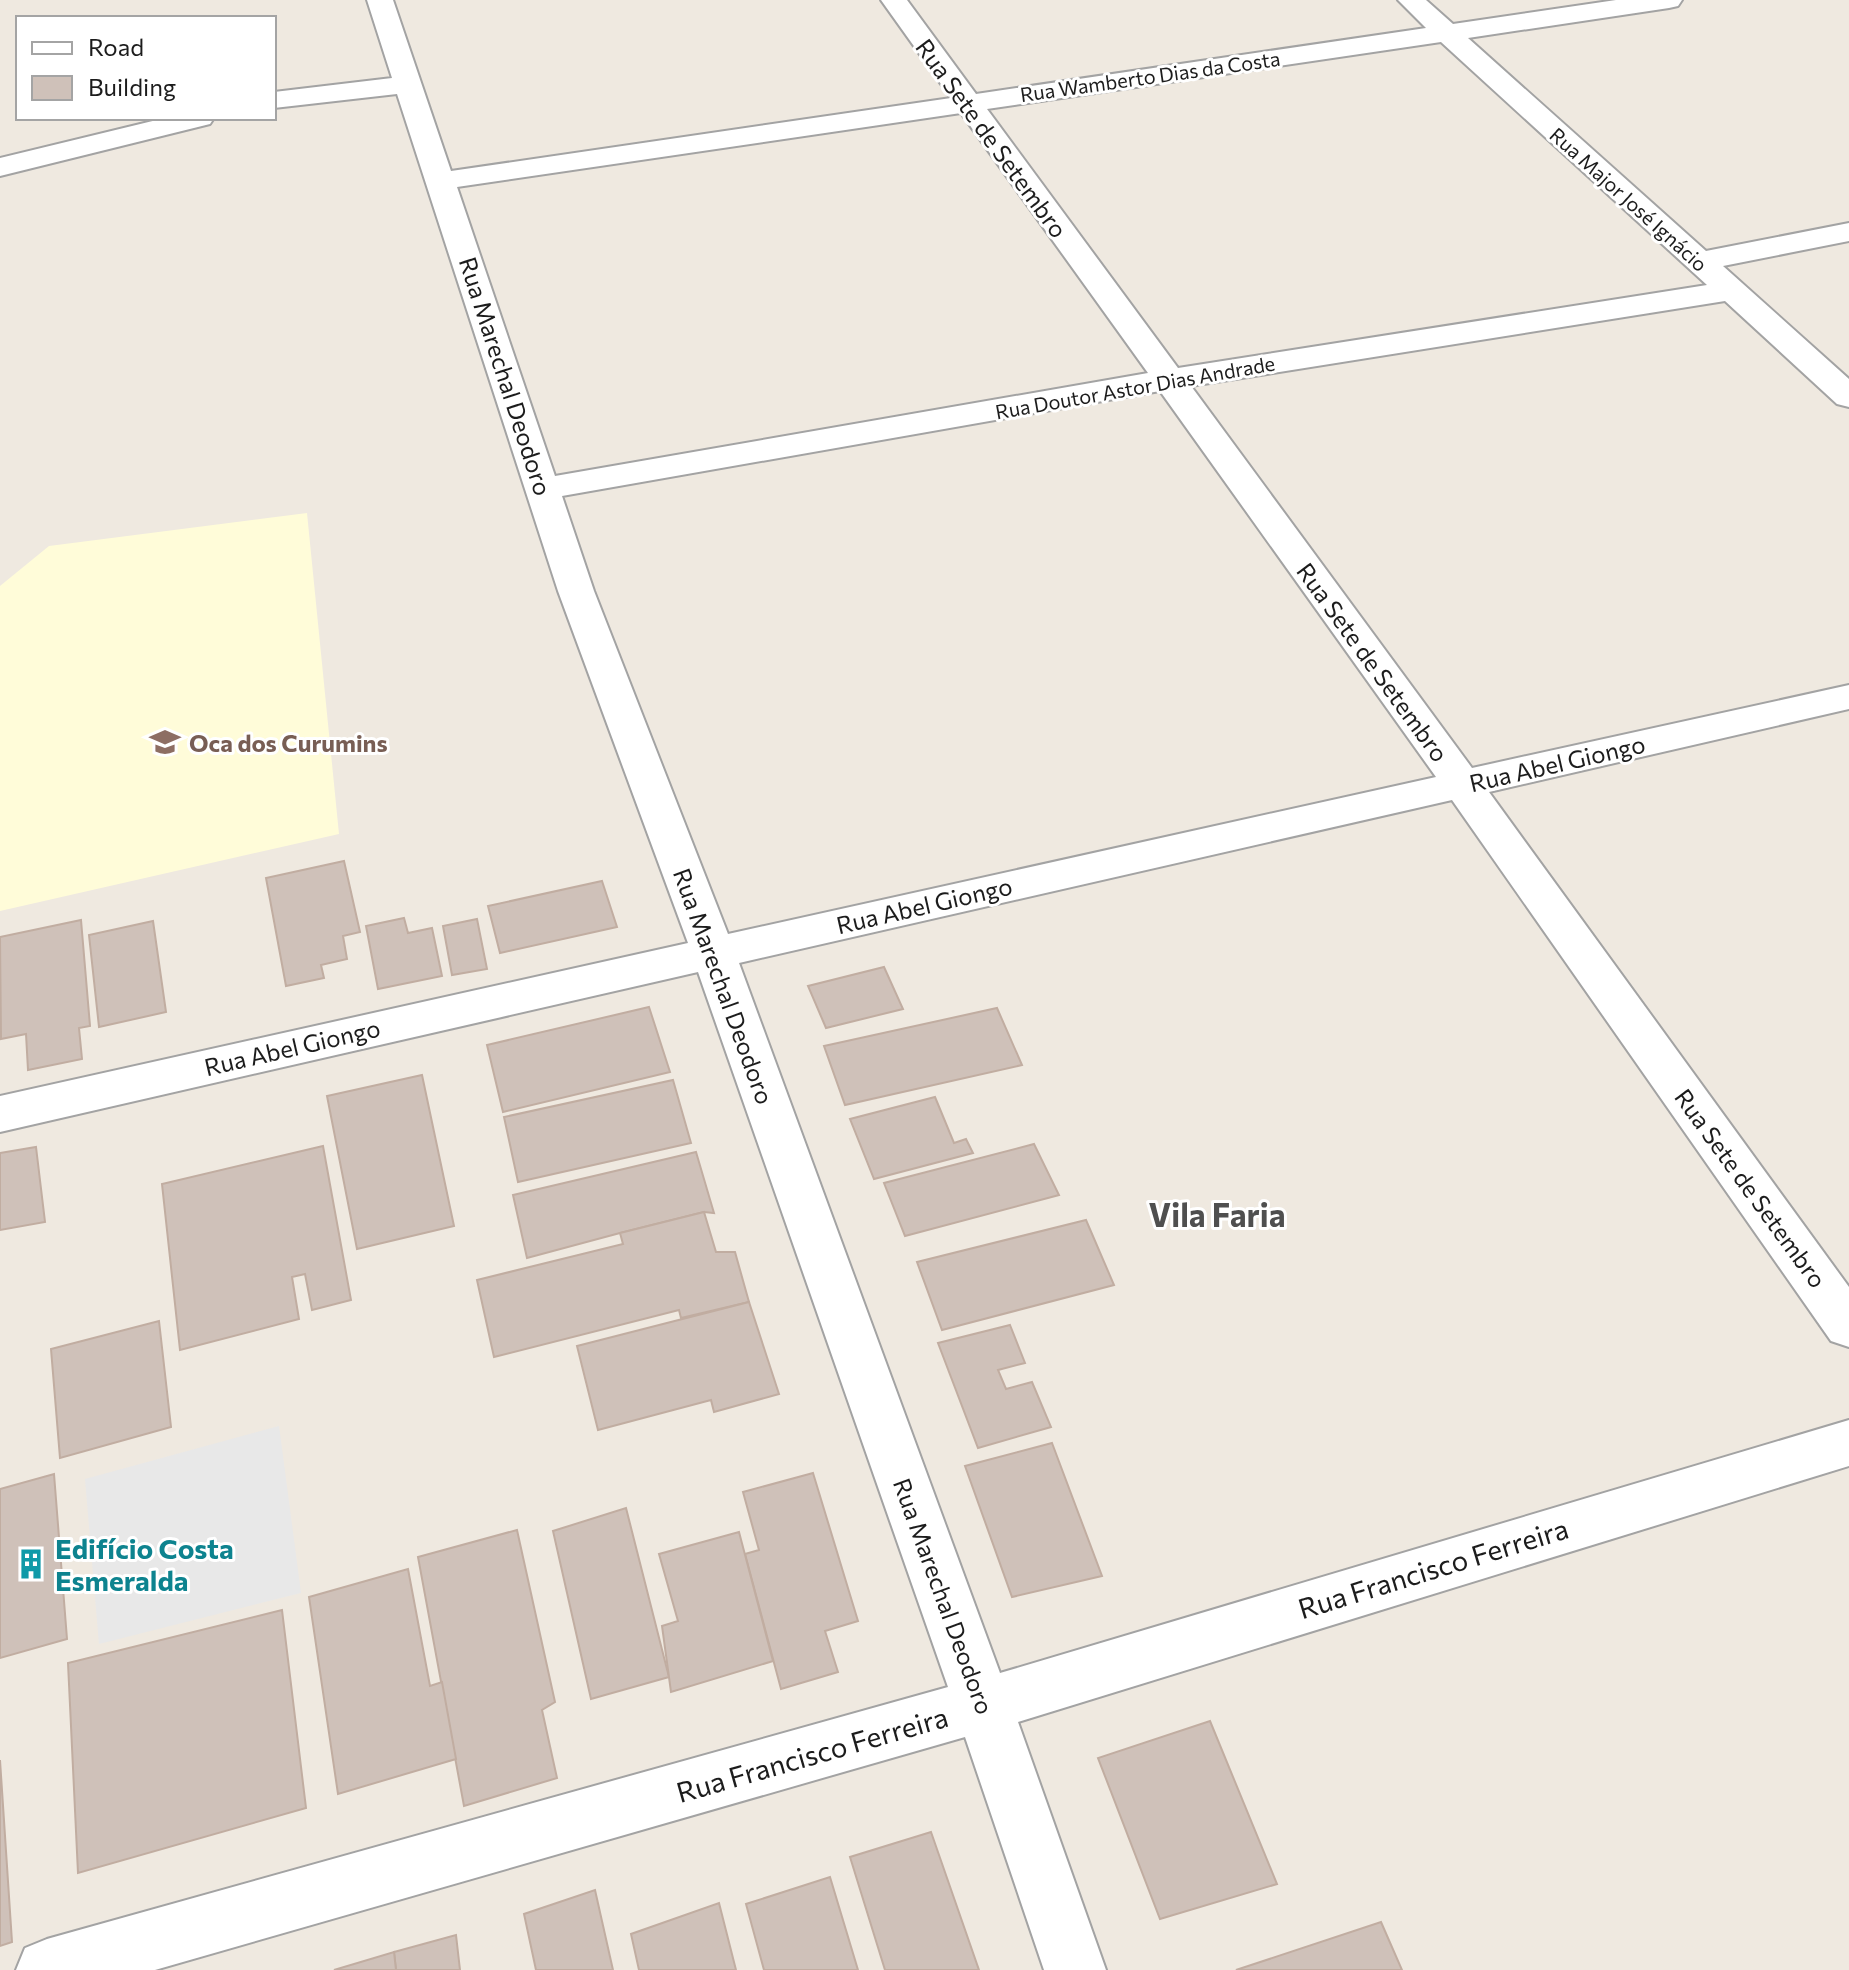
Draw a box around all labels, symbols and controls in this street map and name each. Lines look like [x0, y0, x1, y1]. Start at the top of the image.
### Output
legend [16, 16, 276, 120]
text: Road [88, 32, 144, 61]
street label: Rua Sete de Setembro [910, 33, 1074, 243]
street label: Rua Wamberto Dias da Costa [1018, 46, 1282, 106]
text: Building [88, 72, 176, 101]
street label: Rua Major José Ignácio [1545, 122, 1713, 276]
street label: Rua Marechal Deodoro [454, 253, 558, 499]
street label: Rua Doutor Astor Dias Andrade [993, 351, 1277, 423]
street label: Rua Sete de Setembro [1291, 557, 1455, 767]
school or university icon: Oca dos Curumins [148, 725, 182, 759]
place label: Oca dos Curumins [189, 728, 388, 757]
street label: Rua Abel Giongo [1466, 729, 1648, 797]
street label: Rua Marechal Deodoro [668, 864, 780, 1108]
street label: Rua Abel Giongo [833, 871, 1015, 939]
street label: Rua Abel Giongo [201, 1013, 383, 1081]
street label: Rua Sete de Setembro [1669, 1083, 1833, 1293]
district label: Vila Faria [1149, 1194, 1286, 1234]
street label: Rua Marechal Deodoro [888, 1474, 1000, 1718]
street label: Rua Francisco Ferreira [1294, 1511, 1572, 1625]
place label: Edifício Costa Esmeralda [55, 1531, 234, 1597]
building icon: Edifício Costa Esmeralda [14, 1547, 48, 1581]
street label: Rua Francisco Ferreira [672, 1699, 952, 1809]

